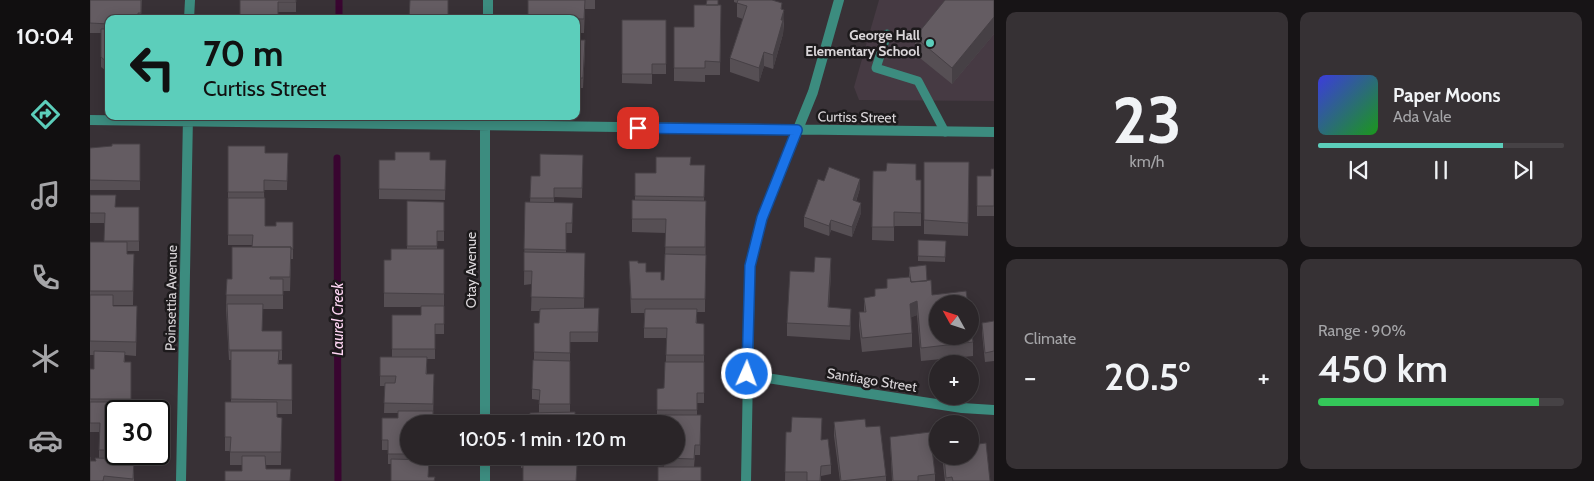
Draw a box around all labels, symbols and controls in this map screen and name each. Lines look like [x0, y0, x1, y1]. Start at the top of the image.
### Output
text: 10:04 [16, 23, 74, 50]
place label: George Hall Elementary School [805, 26, 920, 60]
text: 70 m [203, 32, 284, 75]
icon: left [120, 35, 185, 100]
marker: George Hall Elementary School [924, 37, 936, 49]
text: Curtiss Street [203, 75, 327, 102]
text: 23 [1112, 80, 1182, 159]
text: Paper Moons [1393, 84, 1501, 107]
icon: directions [28, 97, 63, 132]
pin [617, 107, 659, 149]
street label: Curtiss Street [818, 107, 897, 127]
text: Ada Vale [1393, 107, 1452, 126]
icon: arrive [624, 114, 652, 142]
text: km/h [1129, 152, 1165, 171]
icon: previous [1345, 156, 1373, 184]
icon: pause [1427, 156, 1455, 184]
icon: next [1509, 156, 1537, 184]
icon: music [28, 178, 63, 213]
street label: Otay Avenue [462, 232, 480, 308]
street label: Poinsettia Avenue [161, 245, 181, 351]
icon: phone [28, 260, 63, 295]
water label: Laurel Creek [329, 282, 347, 356]
north arrow [929, 295, 979, 345]
map controls [929, 295, 979, 465]
text: Range · 90% [1318, 321, 1406, 340]
text: Climate [1024, 329, 1076, 348]
icon: climate [28, 341, 63, 376]
text: 450 km [1318, 345, 1448, 392]
position arrow [720, 347, 772, 399]
text: 20.5° [1104, 353, 1190, 400]
button: + [929, 355, 979, 405]
text: − [1024, 360, 1036, 394]
text: + [1258, 360, 1270, 394]
street label: Santiago Street [826, 364, 919, 396]
speed limit sign: 30 [105, 400, 170, 465]
button: − [929, 415, 979, 465]
icon: car [28, 423, 63, 458]
text: 10:05 · 1 min · 120 m [459, 428, 626, 451]

